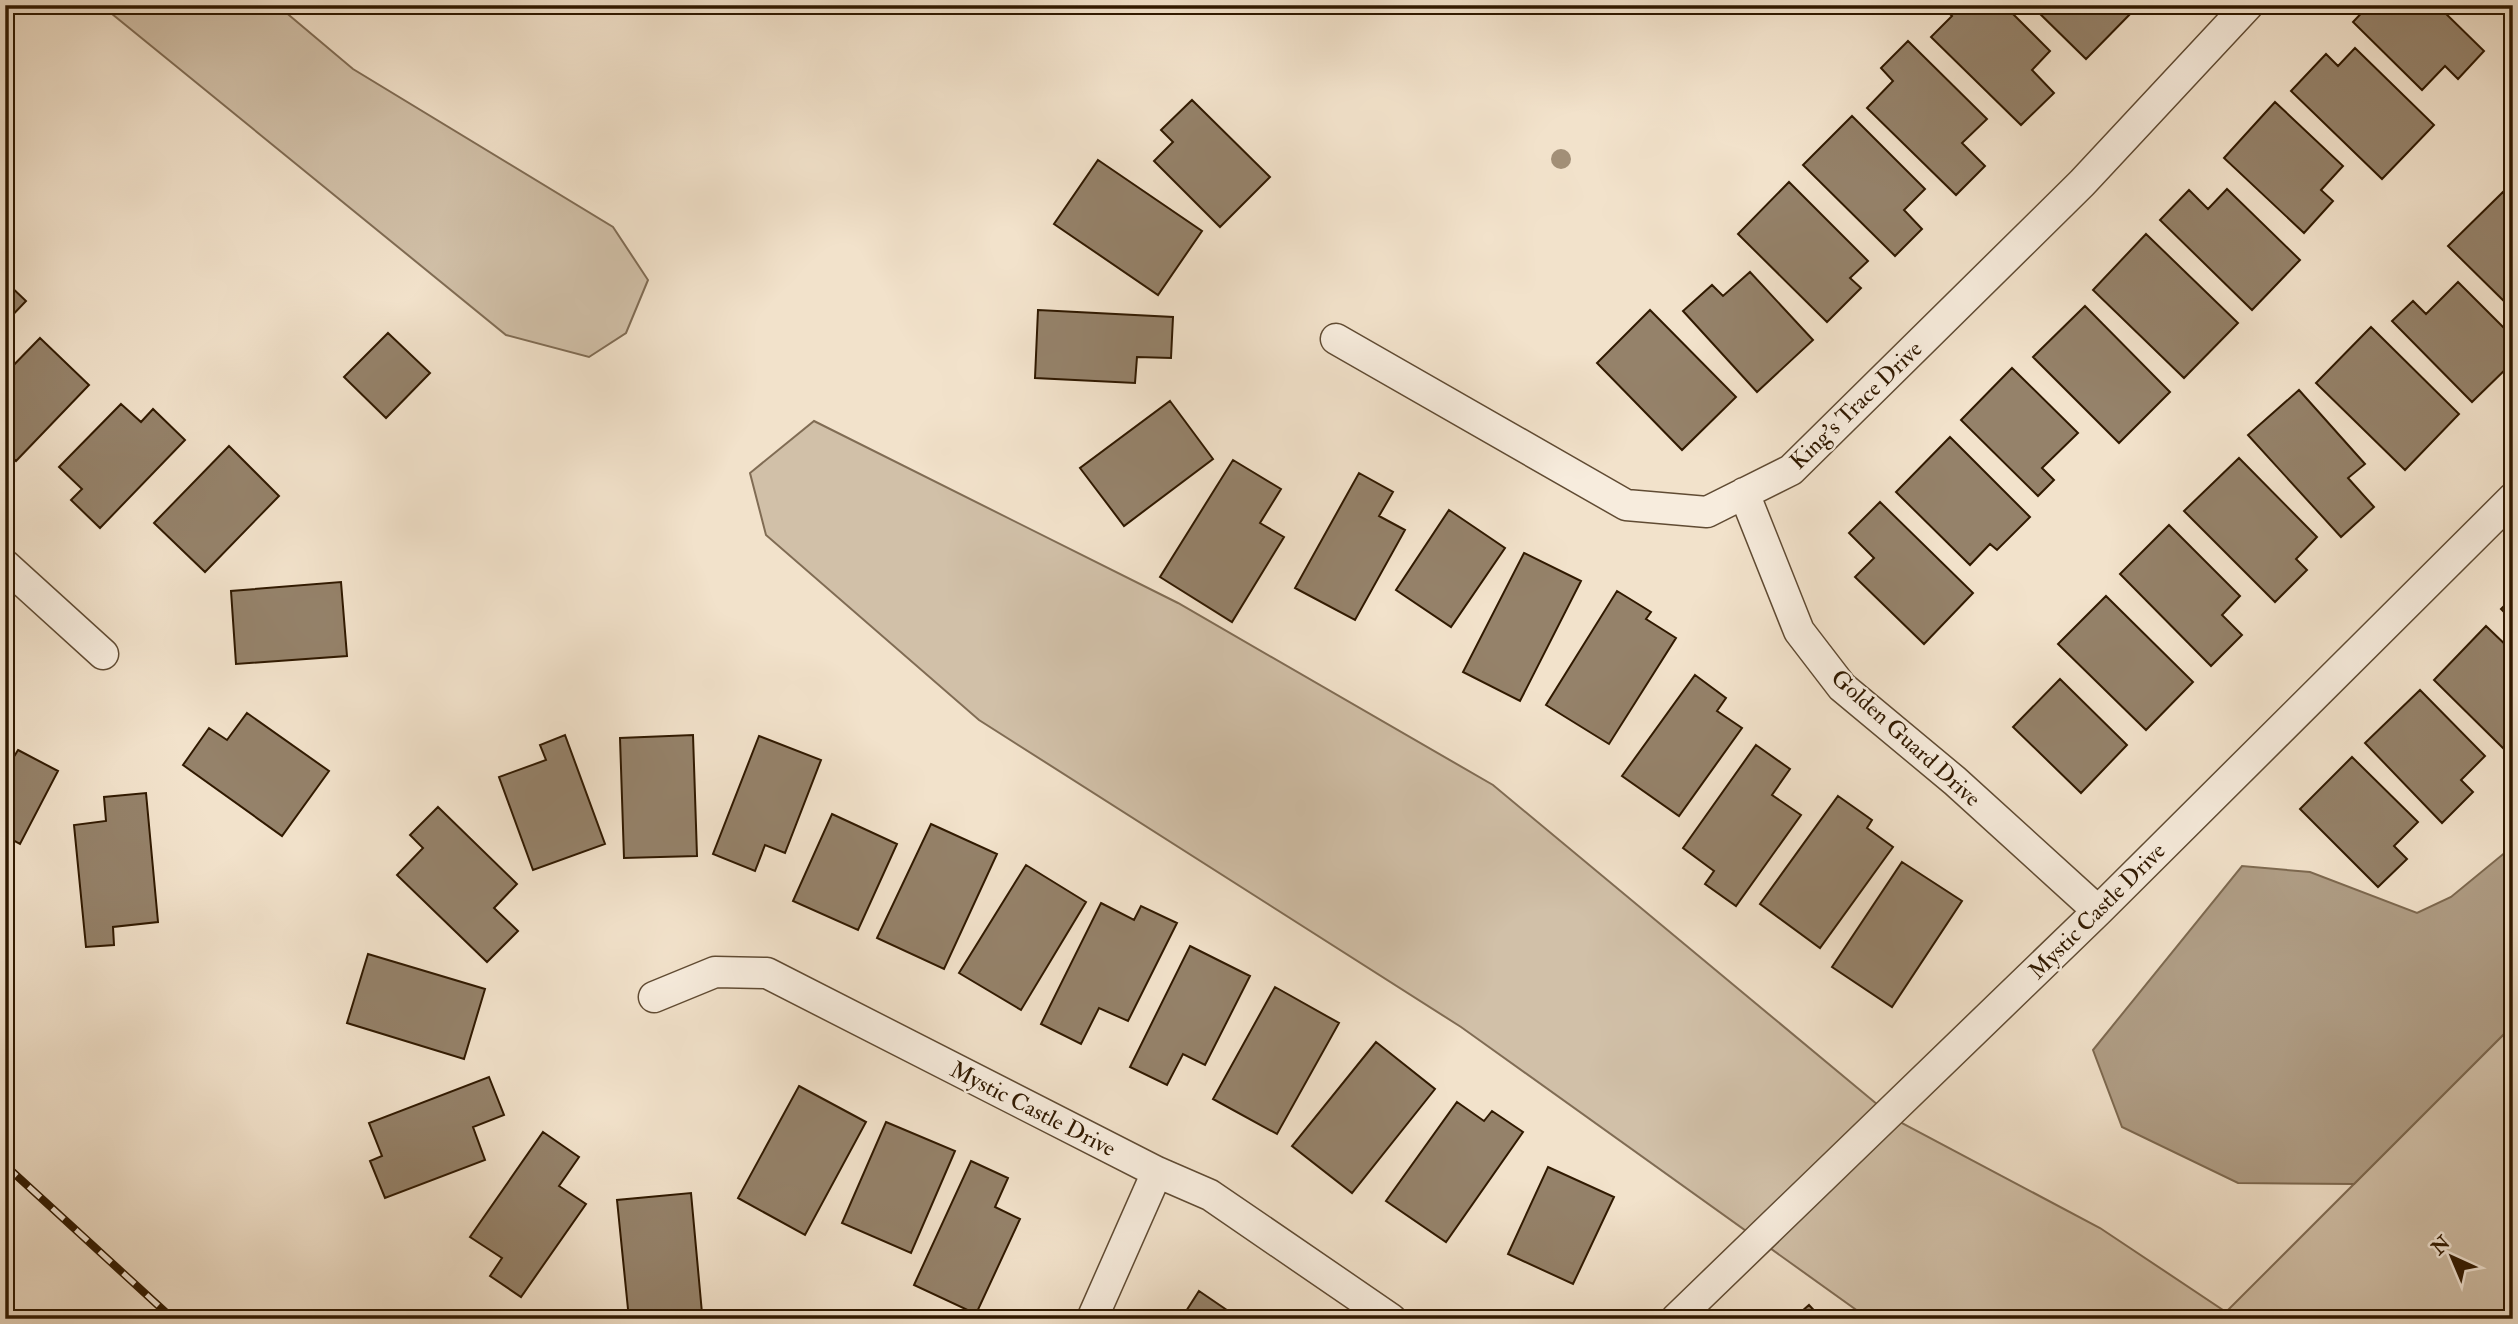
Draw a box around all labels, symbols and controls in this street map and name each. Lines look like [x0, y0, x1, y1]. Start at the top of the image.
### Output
street label: King's Trace Drive [1784, 334, 1929, 476]
street label: Golden Guard Drive [1825, 663, 1987, 813]
street label: Mystic Castle Drive [2022, 836, 2172, 986]
street label: Mystic Castle Drive [945, 1055, 1121, 1163]
north arrow [2416, 1222, 2486, 1292]
text: N [2426, 1230, 2456, 1261]

